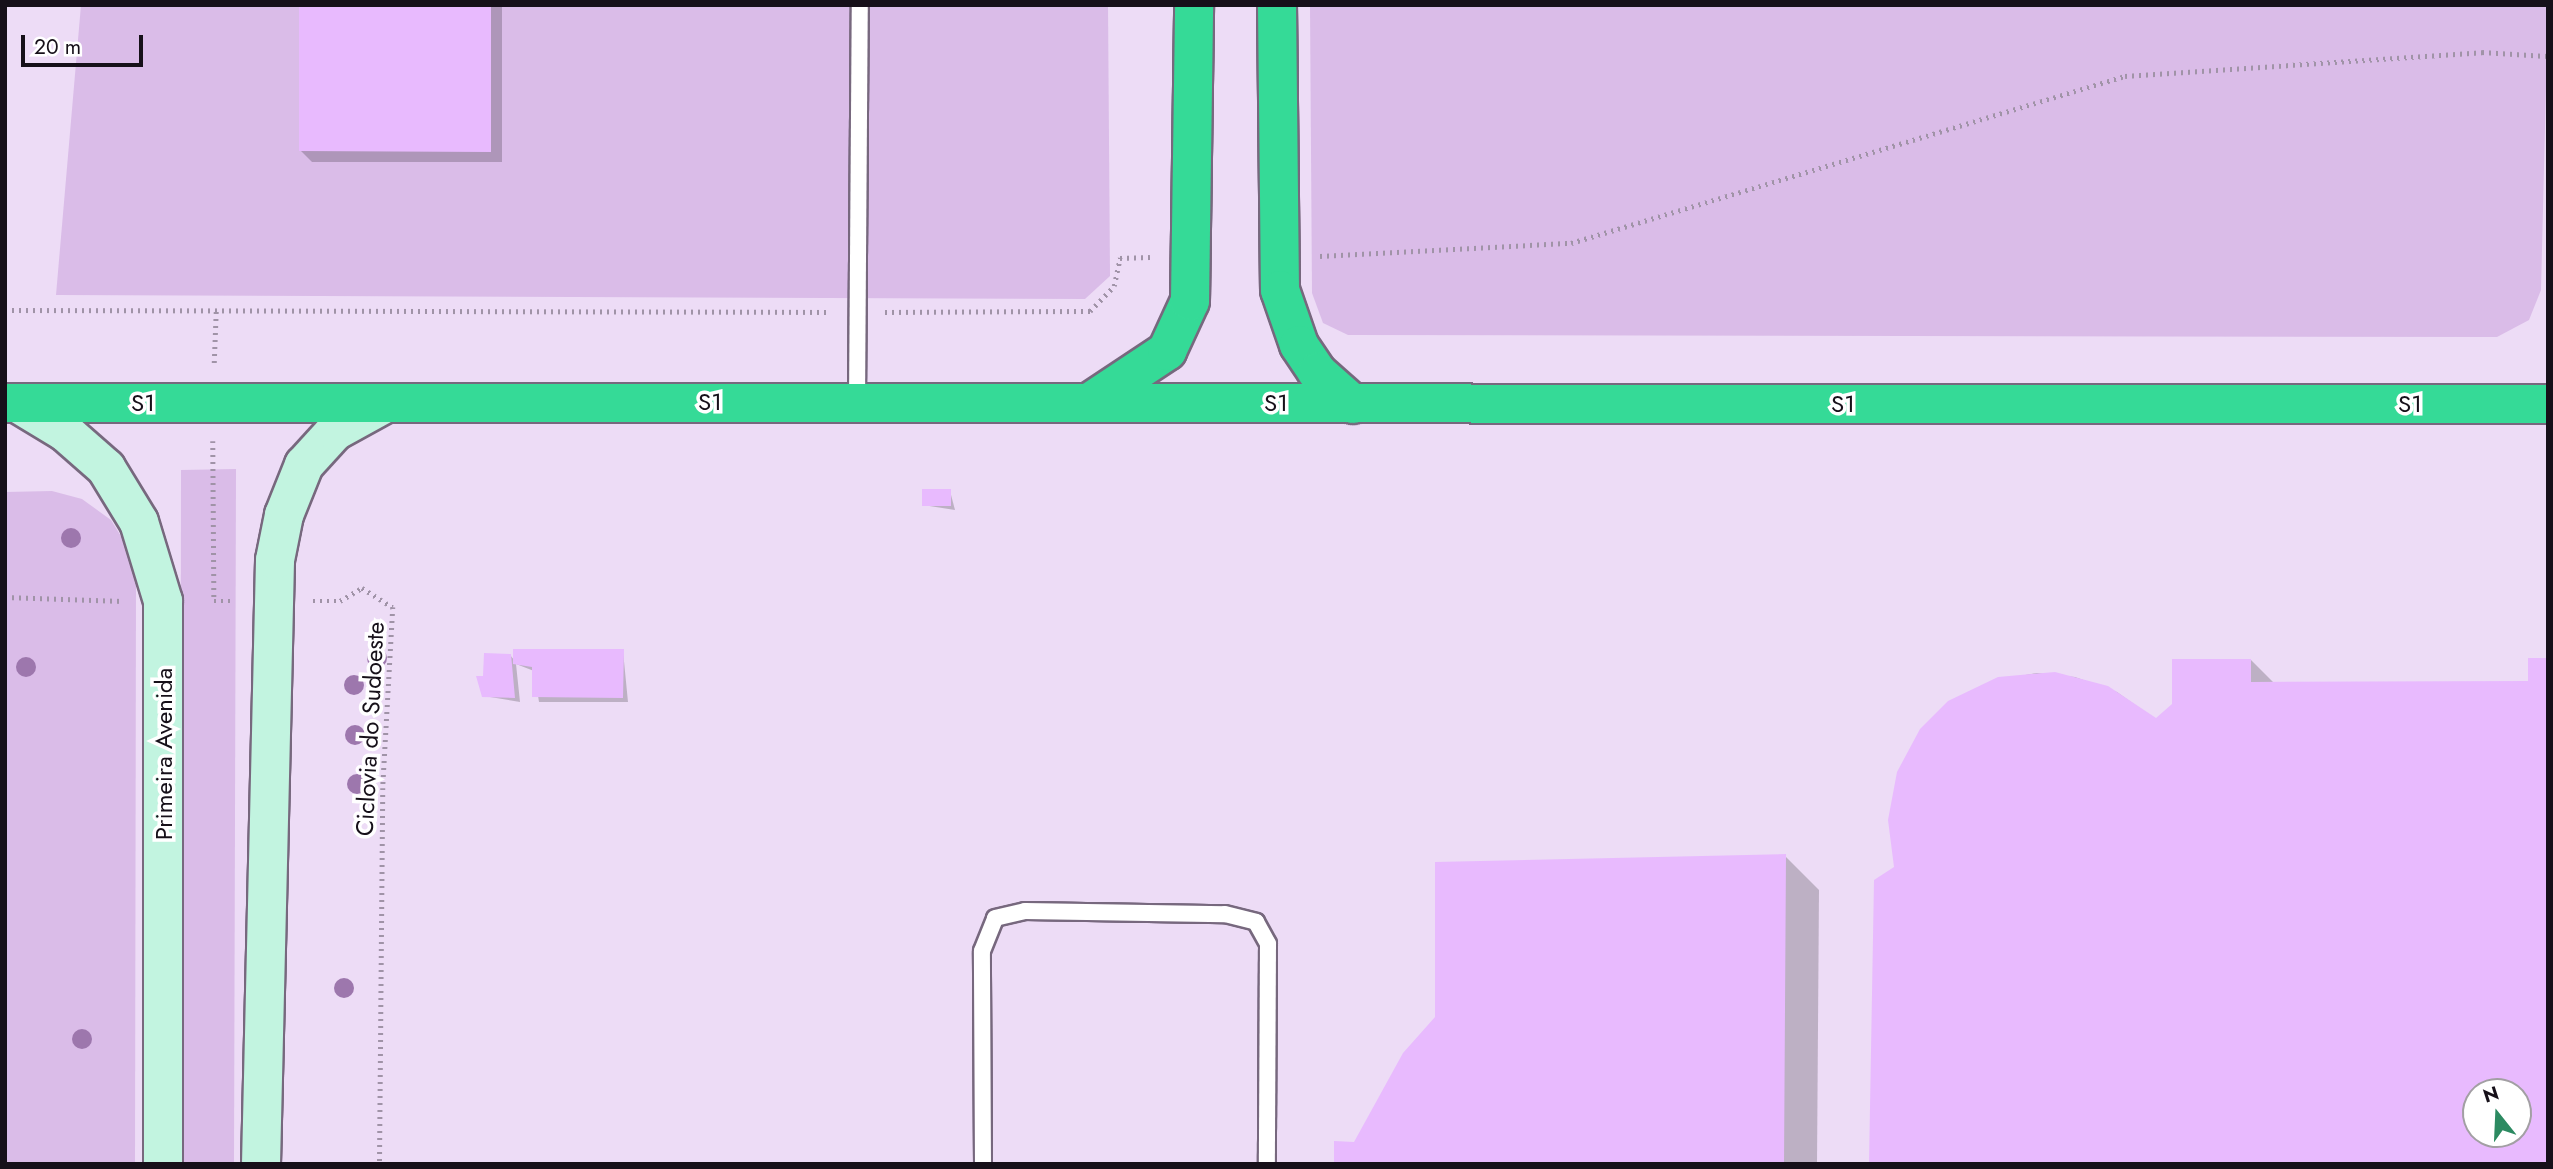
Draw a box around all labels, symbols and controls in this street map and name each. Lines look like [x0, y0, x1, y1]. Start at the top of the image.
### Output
scale bar [24, 21, 147, 65]
text: 20 m [34, 32, 81, 62]
street label: S1 [698, 388, 722, 416]
street label: S1 [131, 389, 155, 417]
street label: S1 [1264, 389, 1288, 417]
street label: S1 [1831, 390, 1855, 418]
street label: S1 [2398, 390, 2422, 418]
street label: Ciclovia do Sudoeste [350, 621, 390, 837]
street label: Primeira Avenida [150, 668, 178, 840]
north arrow [2462, 1078, 2532, 1148]
text: N [2480, 1079, 2502, 1110]

